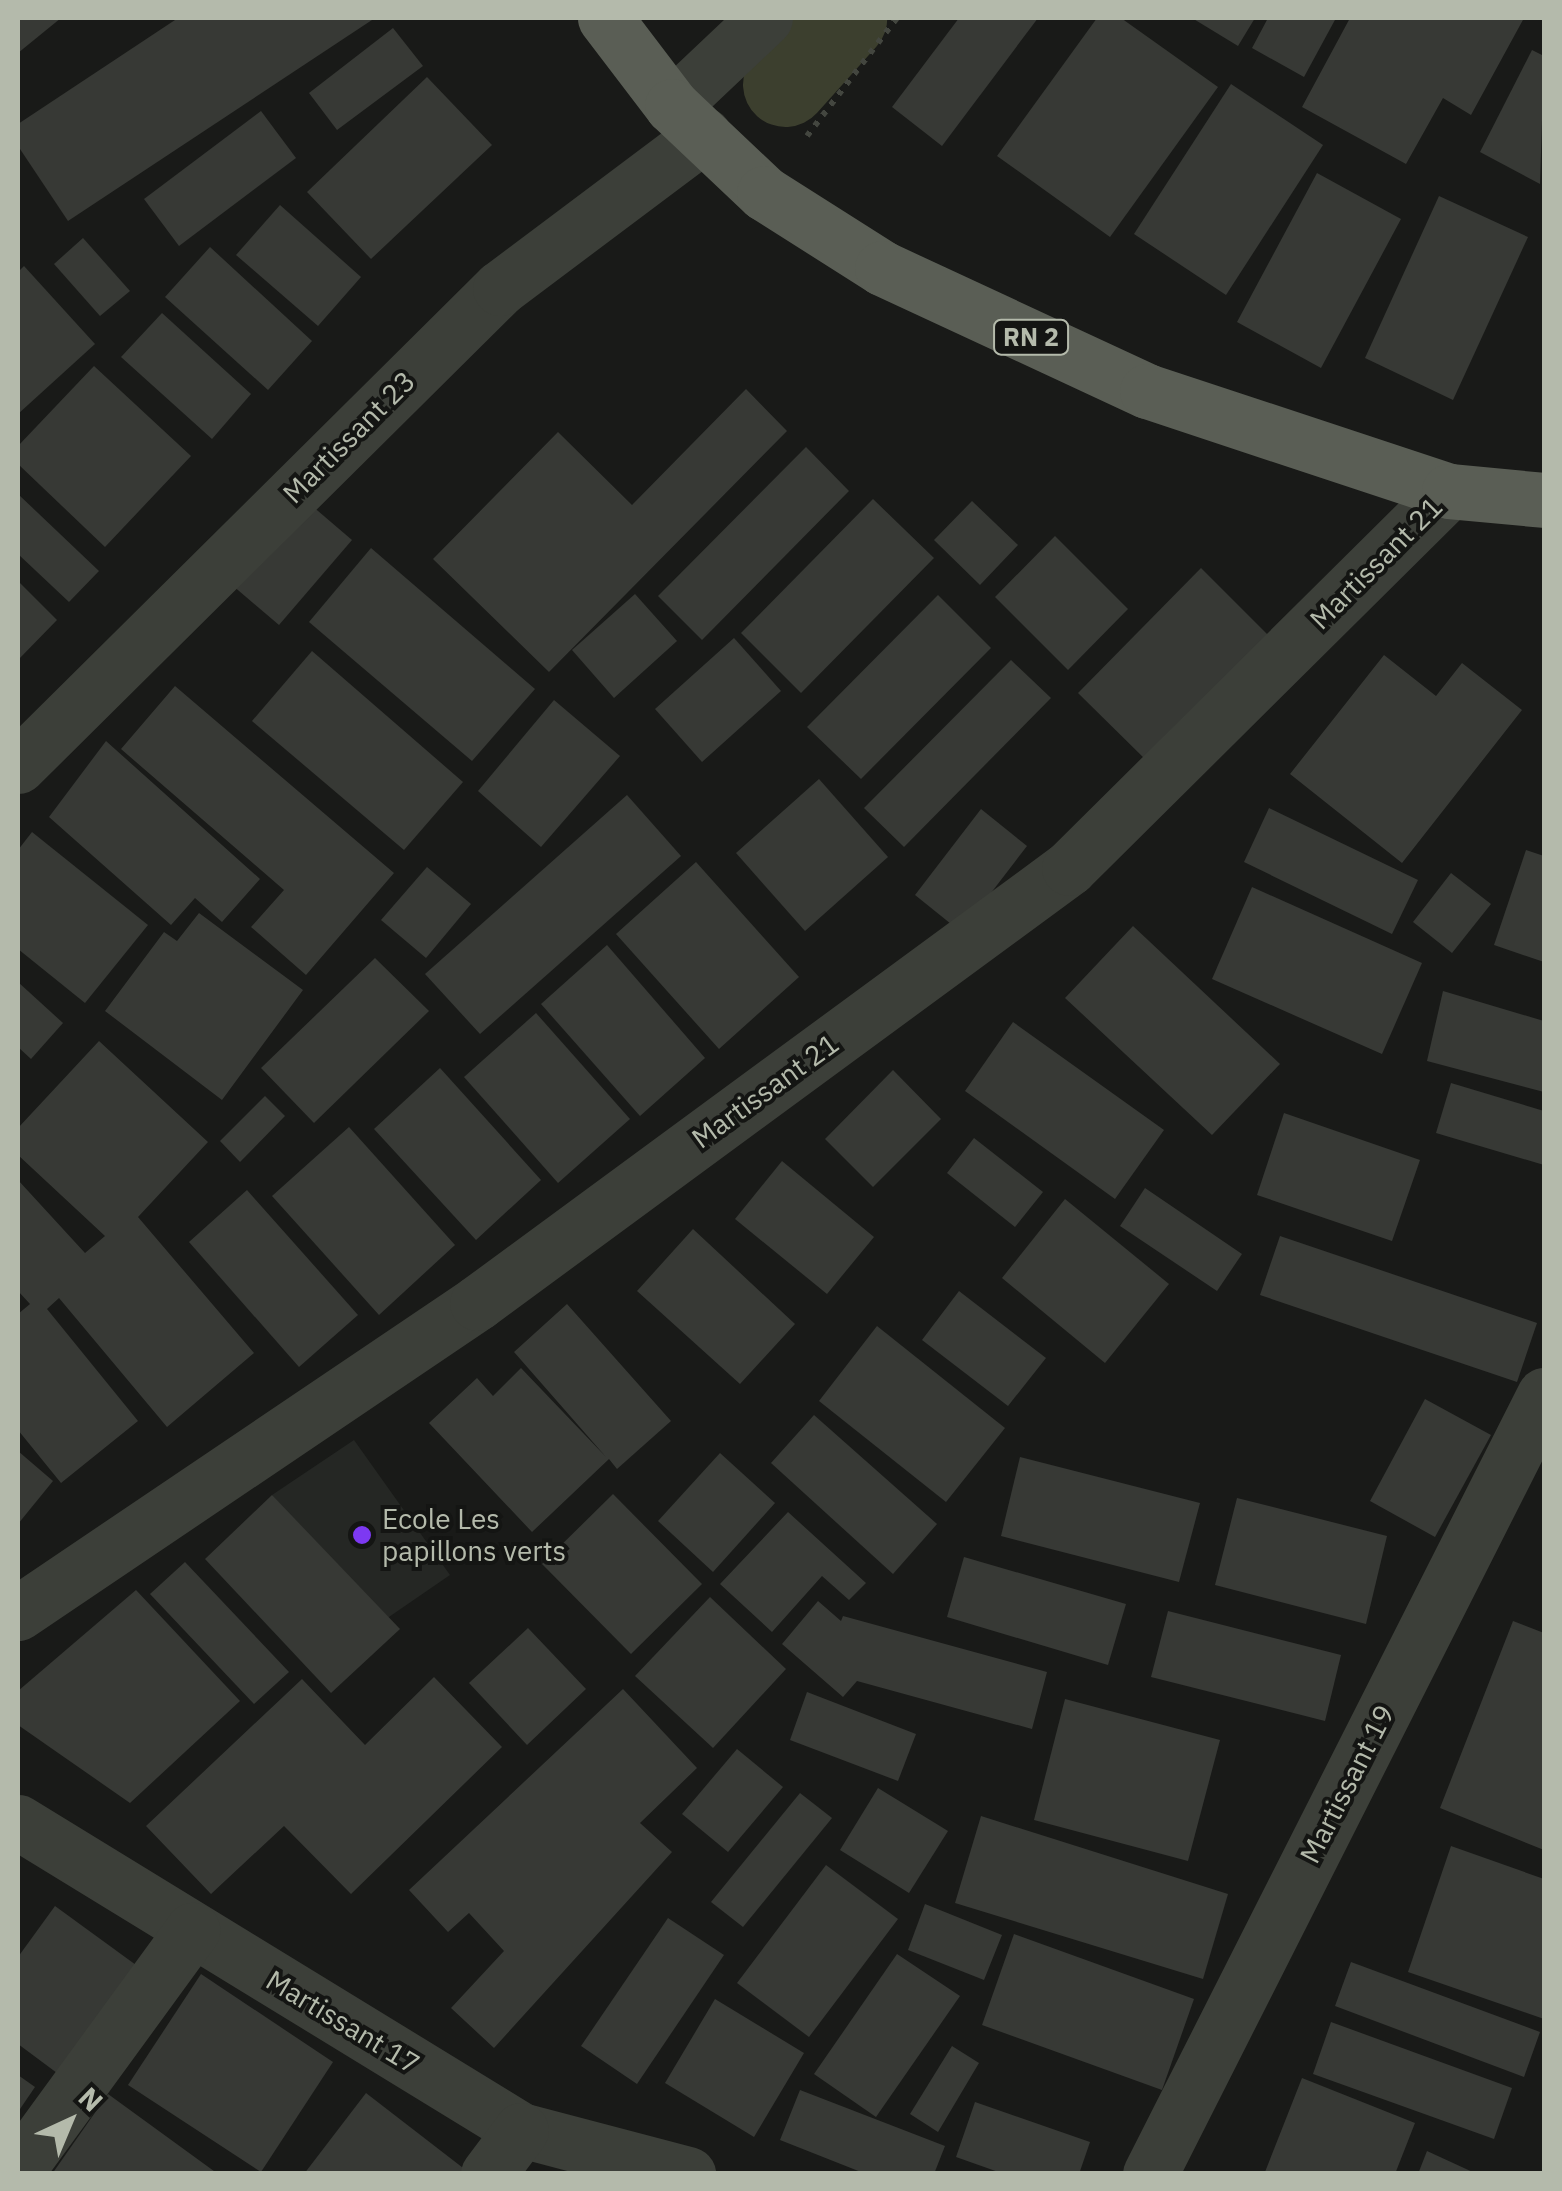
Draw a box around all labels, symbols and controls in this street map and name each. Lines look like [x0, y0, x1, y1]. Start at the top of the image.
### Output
road number: RN 2 [991, 317, 1071, 357]
street label: Martissant 23 [276, 364, 422, 510]
street label: Martissant 21 [1303, 490, 1449, 636]
street label: Martissant 21 [685, 1027, 845, 1155]
place label: Ecole Les papillons verts [382, 1502, 566, 1568]
marker: Ecole Les papillons verts [351, 1524, 373, 1546]
street label: Martissant 19 [1293, 1699, 1401, 1869]
street label: Martissant 17 [260, 1963, 426, 2081]
north arrow [20, 2071, 120, 2171]
text: N [71, 2079, 111, 2119]

